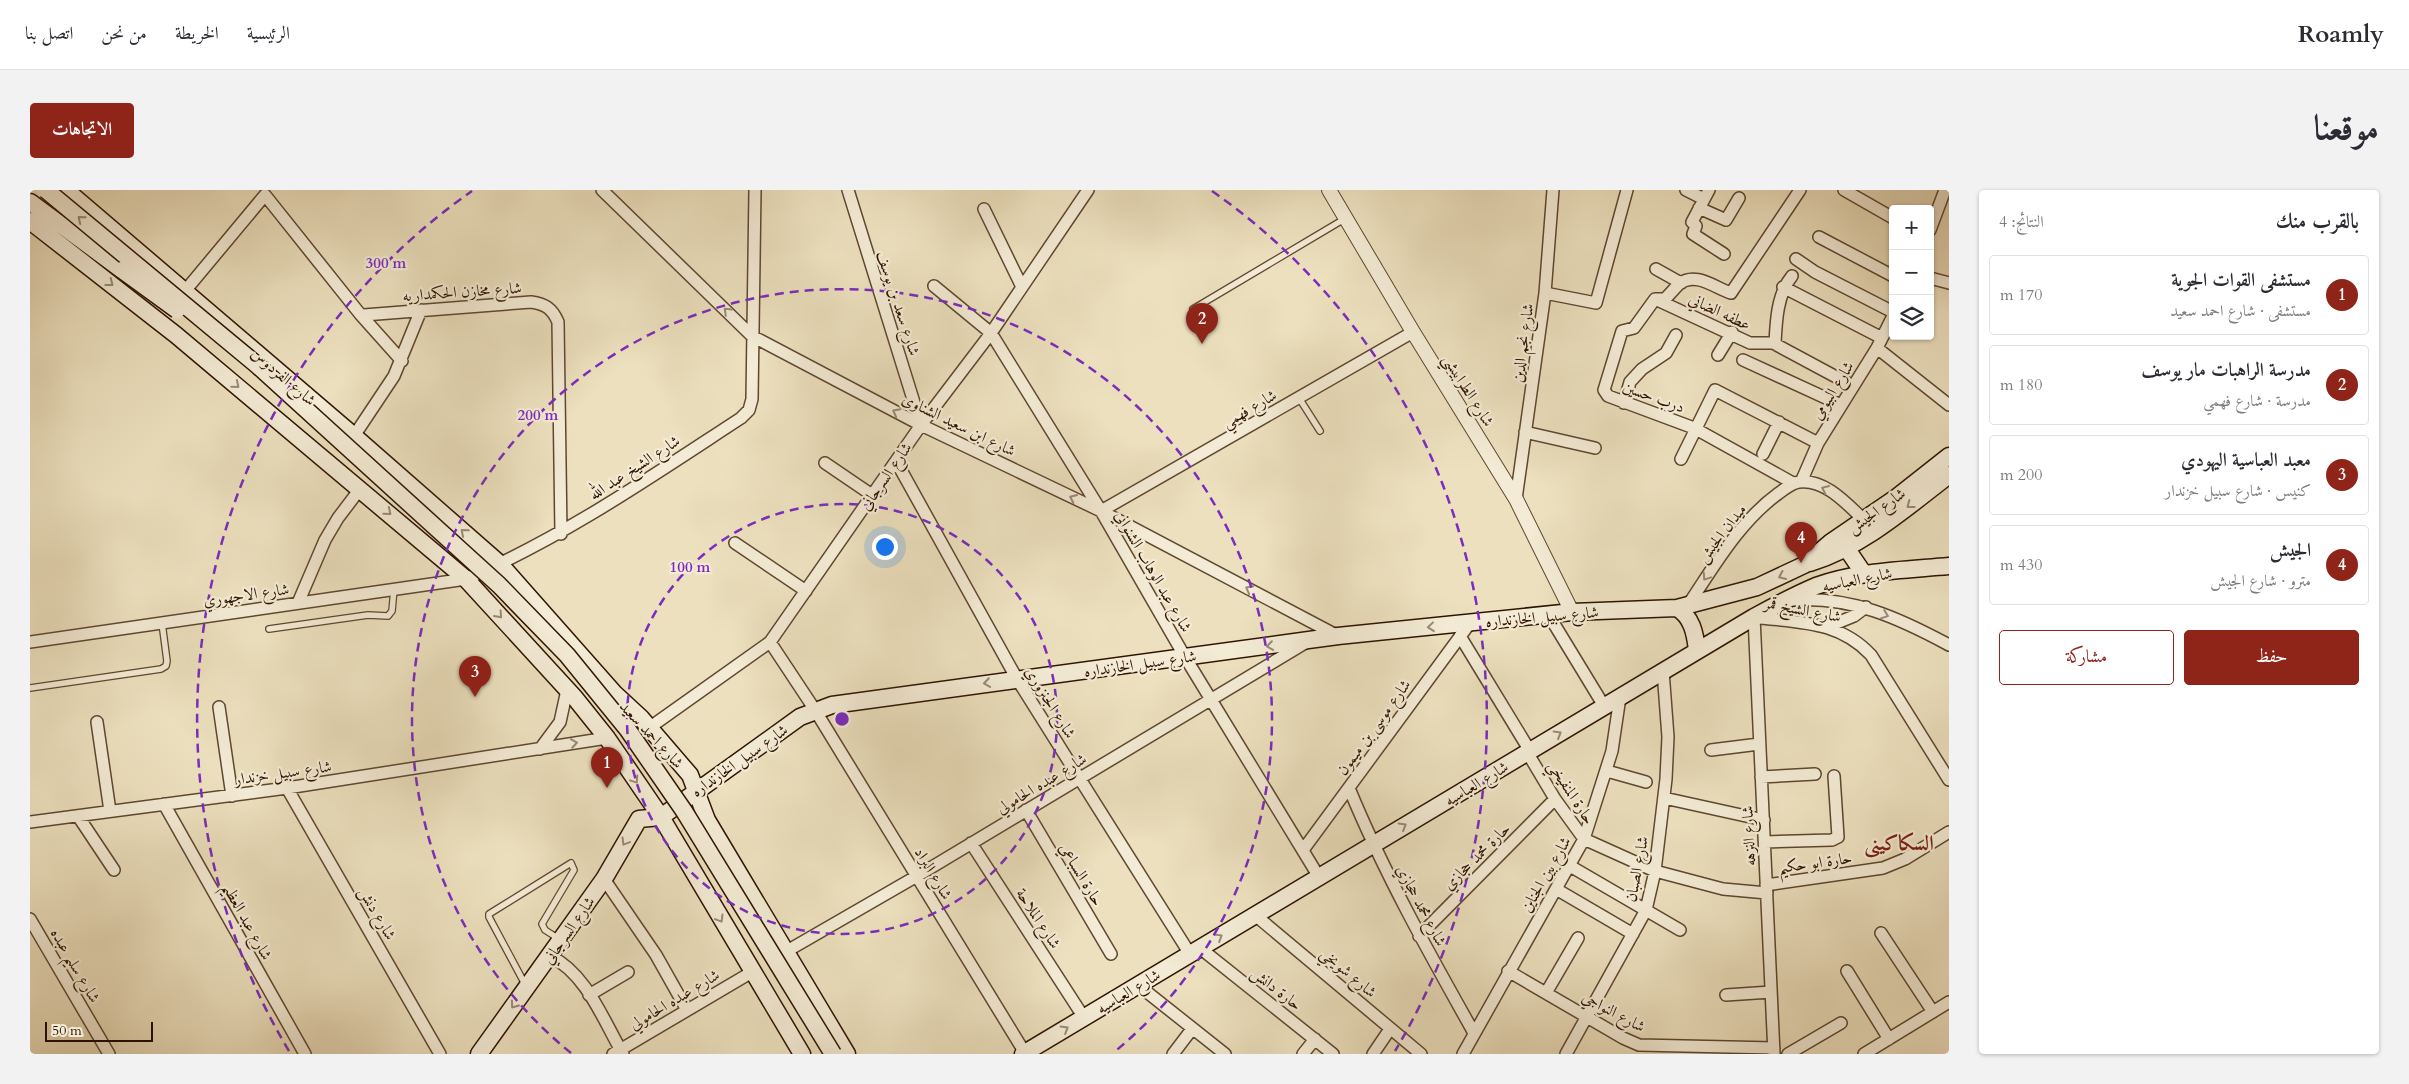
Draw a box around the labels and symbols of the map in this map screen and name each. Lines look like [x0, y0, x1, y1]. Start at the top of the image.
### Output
one-way arrow [78, 216, 87, 224]
street label: شارع سعد بن يوسف [869, 248, 925, 359]
text: 300 m [366, 253, 407, 273]
street label: شارع مخازن الحكمداريه [402, 277, 523, 309]
one-way arrow [104, 278, 113, 286]
street label: عطفه الضاني [1685, 288, 1754, 337]
street label: شارع نجم الدين [1507, 302, 1543, 385]
pin: 2 [1186, 303, 1218, 344]
one-way arrow [724, 308, 733, 317]
street label: شارع الفردوس [245, 342, 321, 413]
street label: شارع الطرابيشي [1434, 350, 1499, 433]
street label: شارع البيومي [1806, 357, 1861, 425]
street label: درب حسين [1620, 376, 1688, 418]
one-way arrow [231, 380, 240, 389]
street label: شارع فهمي [1218, 384, 1283, 437]
street label: شارع ابن سعيد الشناوى [897, 388, 1019, 464]
text: 200 m [518, 405, 559, 425]
one-way arrow [892, 408, 901, 418]
street label: شارع الشيخ عبد الله [584, 428, 686, 508]
street label: شارع السرجاني [854, 438, 919, 516]
street label: شارع الجيش [1843, 483, 1911, 541]
one-way arrow [1821, 485, 1830, 496]
one-way arrow [1070, 494, 1079, 504]
one-way arrow [1906, 499, 1916, 508]
street label: ميدان الجيش [1692, 500, 1752, 568]
one-way arrow [382, 507, 391, 516]
street label: شارع عبد الوهاب الشنواني [1108, 507, 1197, 637]
pin: 4 [1785, 522, 1817, 563]
one-way arrow [460, 529, 469, 538]
your location [872, 534, 898, 560]
text: 100 m [670, 557, 711, 577]
street label: شارع العباسيه [1820, 562, 1894, 600]
one-way arrow [1778, 570, 1787, 581]
one-way arrow [1703, 572, 1713, 581]
street label: شارع الاجهوري [202, 578, 291, 614]
one-way arrow [1245, 585, 1254, 595]
street label: شارع الشيخ قمر [1760, 591, 1843, 631]
street label: شارع سبيل الخازنداره [1485, 601, 1600, 635]
one-way arrow [493, 609, 502, 618]
one-way arrow [1880, 609, 1889, 619]
one-way arrow [1427, 621, 1435, 632]
one-way arrow [1265, 640, 1273, 651]
street label: شارع سبيل الخازنداره [1082, 645, 1198, 685]
pin: 3 [459, 656, 491, 697]
street label: شارع الجنزوري [1018, 662, 1081, 744]
street label: شارع موسى بن ميمون [1331, 675, 1418, 781]
one-way arrow [983, 677, 991, 688]
street label: شارع احمد سعيد [613, 696, 688, 775]
centre of rings [833, 710, 851, 728]
street label: شارع سبيل الخازنداره [687, 719, 793, 804]
one-way arrow [1553, 730, 1562, 740]
one-way arrow [569, 739, 578, 749]
pin: 1 [591, 747, 623, 788]
street label: شارع عبده الحامولي [992, 748, 1092, 821]
street label: شارع سبيل خزندار [231, 755, 333, 793]
street label: شارع العباسيه [1440, 756, 1514, 813]
street label: حارة المنفيخي [1539, 756, 1600, 831]
one-way arrow [629, 775, 639, 784]
street label: شارع النزهه [1736, 805, 1764, 867]
street label: حارة محمد حجازي [1438, 818, 1516, 896]
one-way arrow [1398, 823, 1407, 833]
district label: السكاكينى [1864, 829, 1934, 858]
street label: شارع بين الجناين [1515, 833, 1578, 917]
street label: شارع الصبان [1620, 834, 1656, 904]
one-way arrow [622, 836, 632, 845]
street label: حارة السباعي [1053, 839, 1109, 911]
street label: شارع البراد [907, 843, 957, 905]
street label: حارة ابو حكيم [1777, 847, 1854, 884]
street label: شارع محمد حجازي [1389, 861, 1452, 951]
street label: شارع عبد العظيم [212, 879, 277, 967]
street label: شارع دنش [351, 883, 401, 945]
street label: شارع الملاحة [1009, 884, 1066, 954]
street label: شارع السرجاني [537, 892, 602, 970]
one-way arrow [714, 913, 724, 922]
street label: شارع سليم عبده [41, 924, 105, 1009]
one-way arrow [1214, 933, 1223, 943]
street label: شارع شويخي [1313, 943, 1381, 1006]
street label: حارة دانش [1246, 962, 1307, 1016]
street label: شارع عبده الحامولي [625, 964, 725, 1037]
street label: شارع العباسيه [1092, 964, 1166, 1021]
street label: شارع النواجي [1577, 986, 1649, 1039]
one-way arrow [512, 999, 520, 1008]
scale bar [45, 1019, 152, 1042]
one-way arrow [1059, 1025, 1068, 1035]

